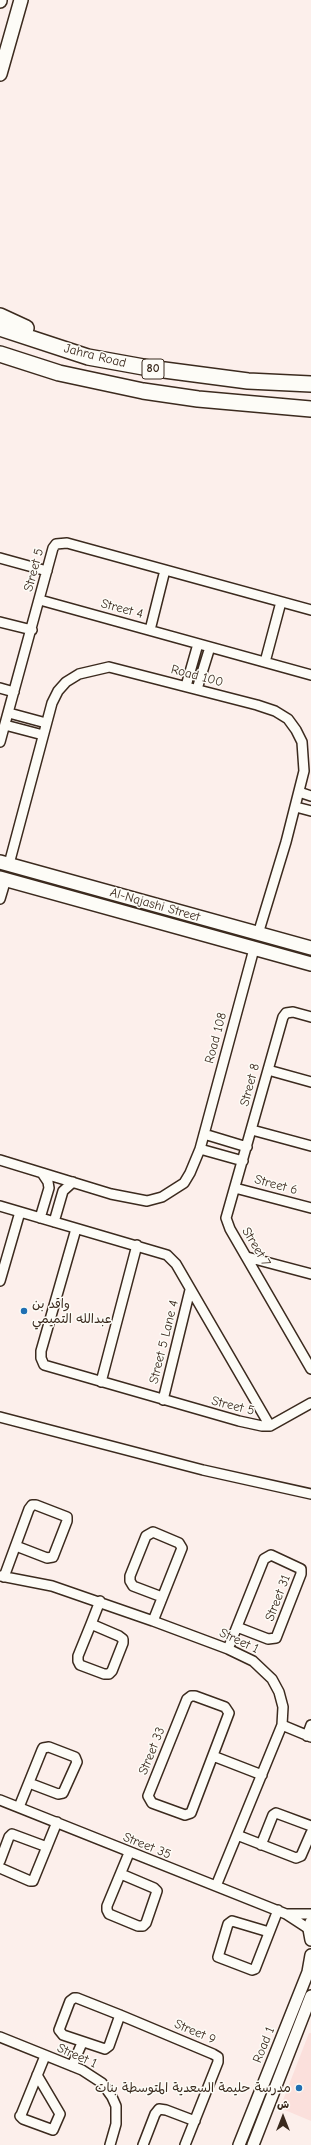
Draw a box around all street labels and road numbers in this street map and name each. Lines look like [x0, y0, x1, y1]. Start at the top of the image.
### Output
street label: Jahra Road [62, 341, 128, 371]
road number: 80 [142, 359, 164, 379]
street label: Street 5 [21, 547, 47, 593]
street label: Street 4 [99, 596, 145, 622]
street label: Road 100 [169, 662, 225, 690]
street label: Al-Najashi Street [108, 885, 202, 925]
street label: Road 108 [202, 1011, 230, 1065]
street label: Street 8 [237, 1062, 263, 1108]
street label: Street 6 [253, 1172, 299, 1198]
street label: Street 7 [238, 1225, 274, 1269]
street label: Street 5 Lane 4 [146, 1299, 182, 1385]
street label: Street 5 [210, 1393, 256, 1419]
street label: Street 31 [262, 1573, 294, 1623]
street label: Street 1 [217, 1625, 261, 1657]
street label: Street 33 [135, 1725, 169, 1777]
street label: Street 35 [121, 1829, 173, 1863]
street label: Street 9 [172, 2016, 218, 2048]
street label: Road 1 [250, 2025, 278, 2065]
street label: Street 1 [55, 2040, 99, 2072]

